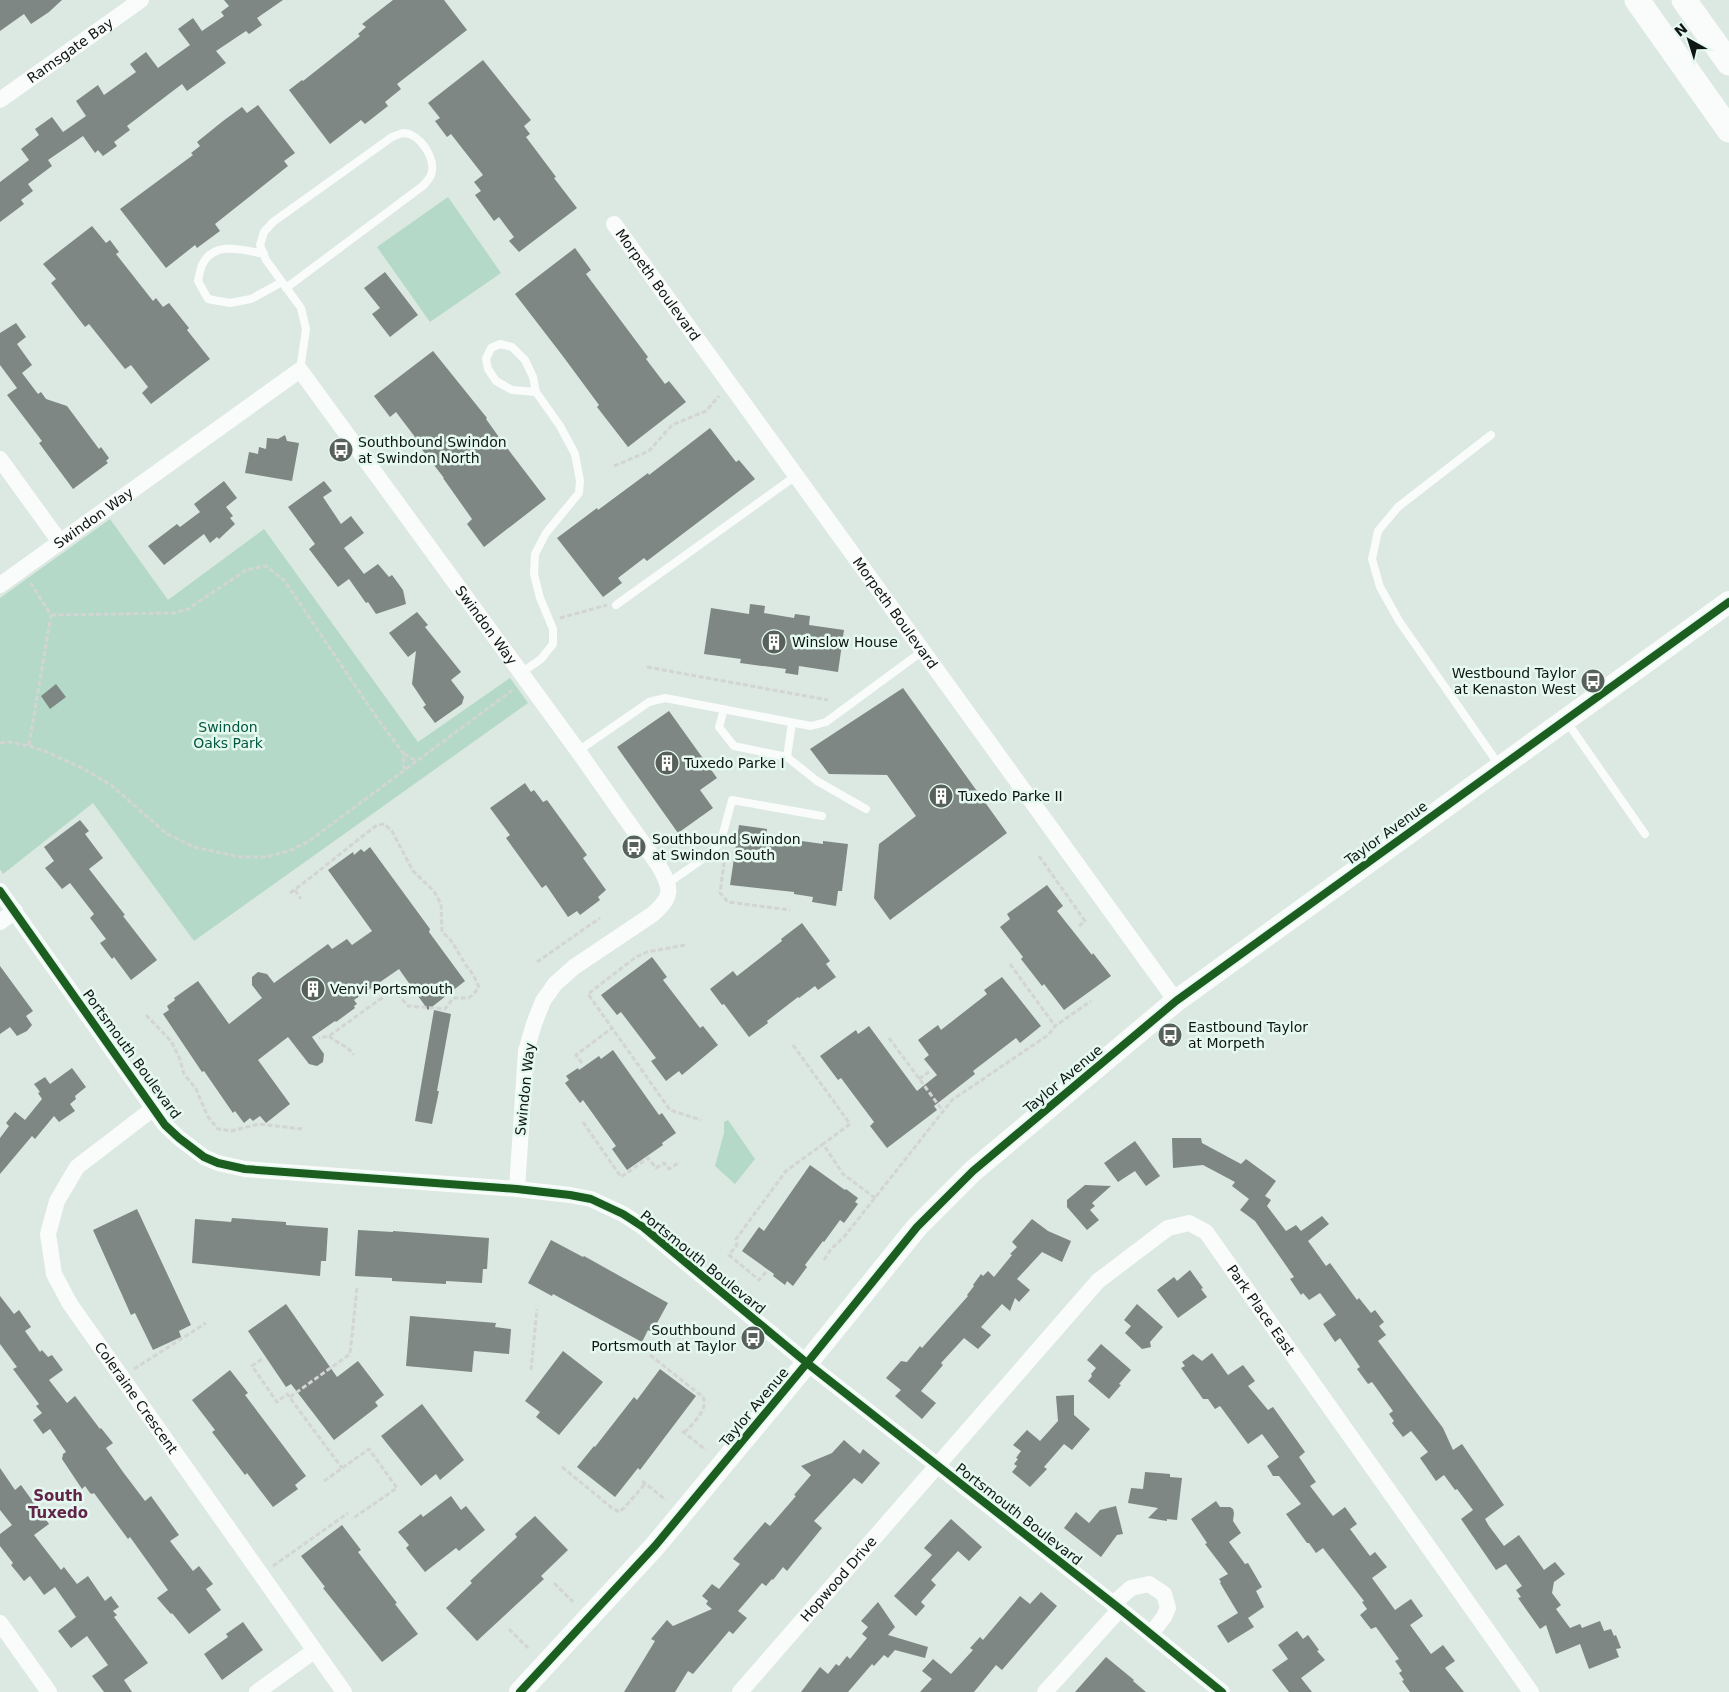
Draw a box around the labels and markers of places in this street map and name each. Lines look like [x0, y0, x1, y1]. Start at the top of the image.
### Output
place label: Southbound Swindon at Swindon North [358, 434, 507, 466]
bus stop icon: Southbound Swindon at Swindon North [328, 437, 354, 463]
building icon: Winslow House [761, 629, 787, 655]
place label: Winslow House [792, 634, 898, 650]
place label: Westbound Taylor at Kenaston West [1452, 665, 1576, 697]
bus stop icon: Westbound Taylor at Kenaston West [1580, 668, 1606, 694]
building icon: Tuxedo Parke I [654, 750, 680, 776]
place label: Tuxedo Parke I [683, 755, 785, 771]
building icon: Tuxedo Parke II [928, 783, 954, 809]
place label: Tuxedo Parke II [957, 788, 1063, 804]
place label: Southbound Swindon at Swindon South [652, 831, 801, 863]
bus stop icon: Southbound Swindon at Swindon South [621, 834, 647, 860]
building icon: Venvi Portsmouth [300, 976, 326, 1002]
place label: Venvi Portsmouth [330, 981, 453, 997]
place label: Eastbound Taylor at Morpeth [1188, 1019, 1308, 1051]
bus stop icon: Eastbound Taylor at Morpeth [1157, 1022, 1183, 1048]
place label: Southbound Portsmouth at Taylor [591, 1322, 736, 1354]
bus stop icon: Southbound Portsmouth at Taylor [740, 1325, 766, 1351]

